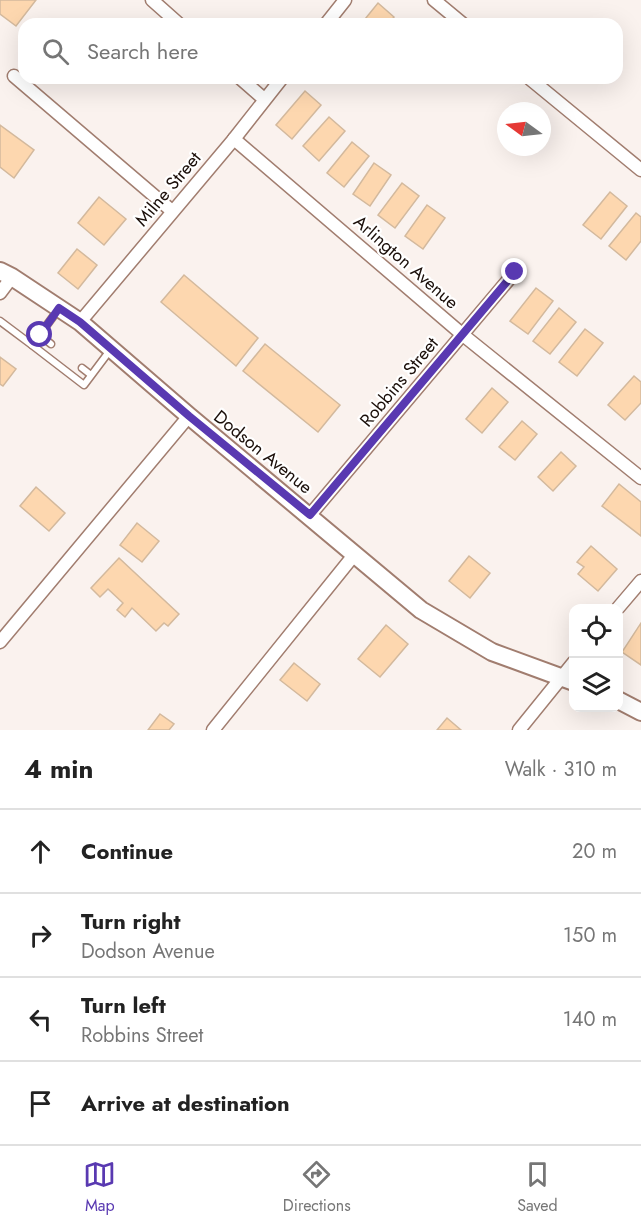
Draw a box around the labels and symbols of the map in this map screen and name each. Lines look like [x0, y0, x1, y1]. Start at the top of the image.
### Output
north arrow [497, 102, 551, 156]
street label: Milne Street [129, 145, 207, 232]
street label: Arlington Avenue [348, 209, 464, 315]
route end [501, 258, 527, 284]
route start [26, 321, 52, 347]
street label: Robbins Street [354, 331, 445, 433]
street label: Dodson Avenue [208, 404, 318, 500]

